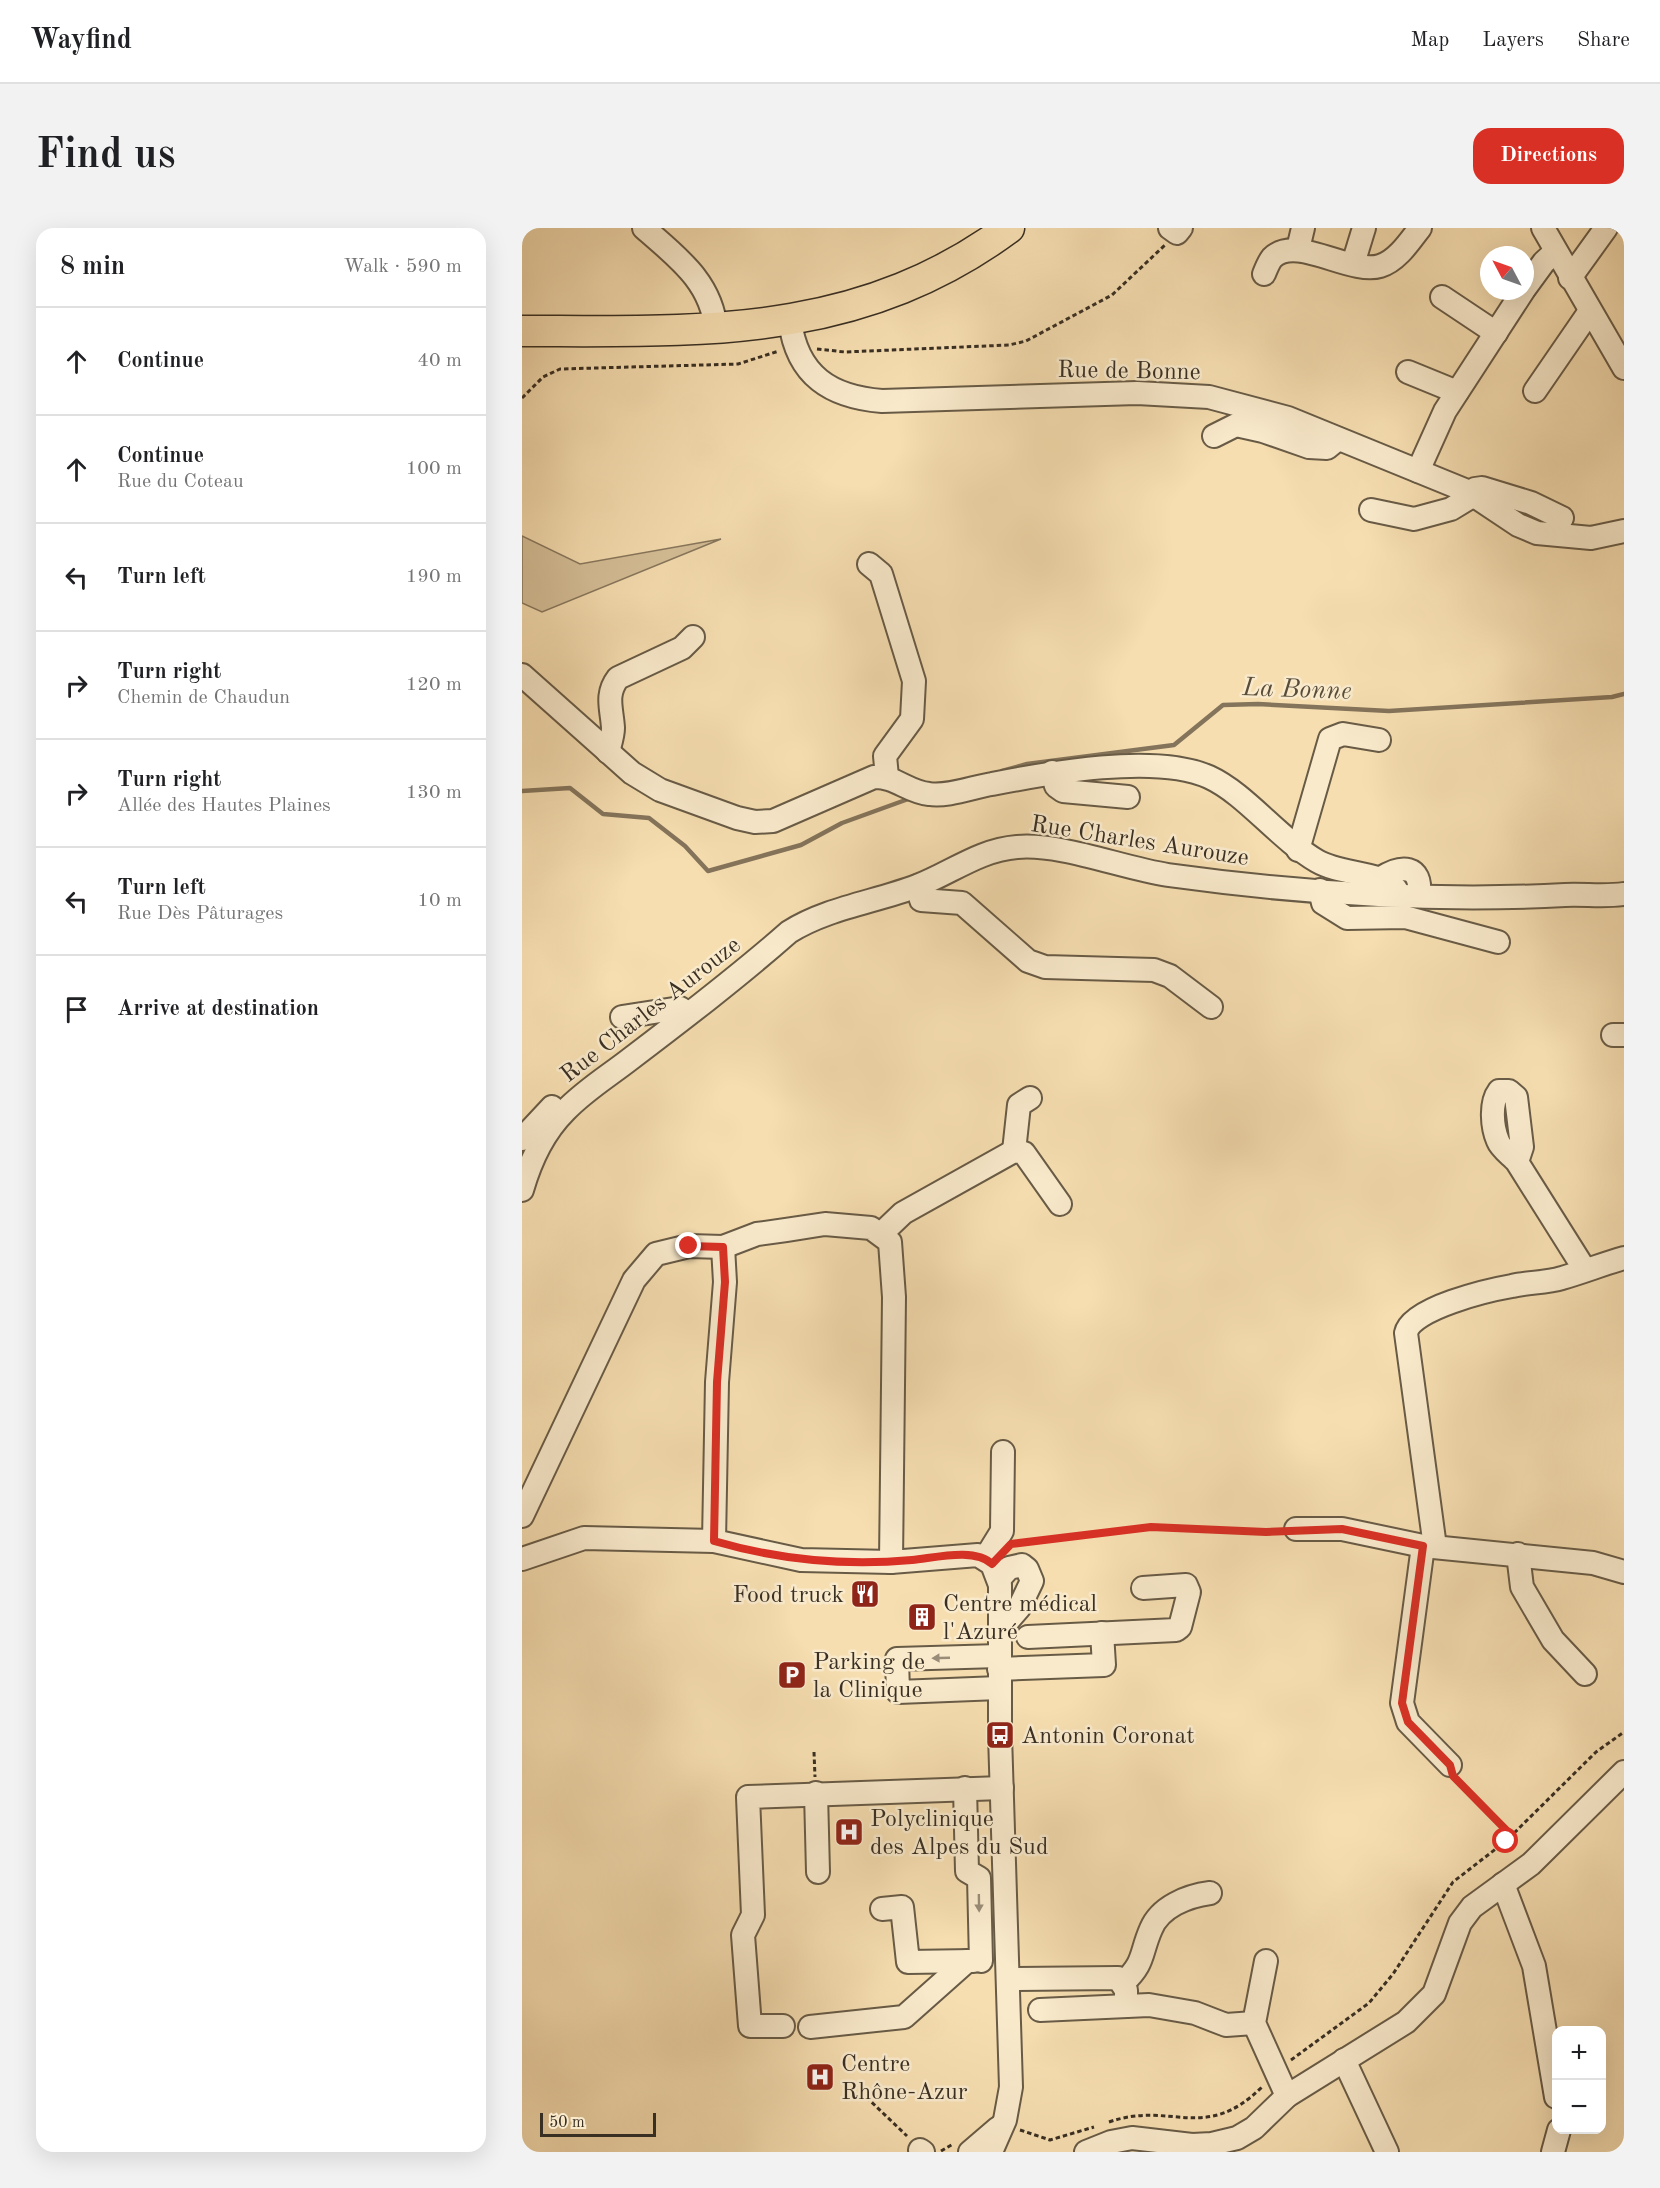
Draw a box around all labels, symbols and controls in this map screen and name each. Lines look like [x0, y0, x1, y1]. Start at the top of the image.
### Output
text: Wayfind [30, 27, 132, 55]
text: Map [1410, 30, 1449, 51]
text: Layers [1482, 30, 1544, 51]
text: Share [1577, 30, 1630, 51]
button: Directions [1473, 128, 1624, 184]
text: Find us [36, 135, 175, 177]
north arrow [1480, 246, 1534, 300]
text: 8 min [60, 254, 125, 280]
text: Walk · 590 m [343, 257, 462, 277]
icon: ahead [60, 345, 93, 378]
text: Continue [117, 350, 204, 372]
text: 40 m [417, 351, 462, 371]
street label: Rue de Bonne [1057, 359, 1201, 385]
text: Continue [117, 445, 204, 467]
icon: ahead [60, 453, 93, 486]
text: 100 m [406, 459, 462, 479]
text: Rue du Coteau [117, 472, 244, 492]
icon: left [60, 561, 93, 594]
text: Turn left [117, 566, 206, 588]
text: 190 m [406, 567, 462, 587]
text: Turn right [117, 661, 221, 683]
icon: right [60, 669, 93, 702]
text: 120 m [406, 675, 462, 695]
water label: La Bonne [1241, 675, 1352, 705]
text: Chemin de Chaudun [117, 688, 290, 708]
text: Turn right [117, 769, 221, 791]
icon: right [60, 777, 93, 810]
text: 130 m [406, 783, 462, 803]
text: Allée des Hautes Plaines [117, 796, 331, 816]
street label: Rue Charles Aurouze [1029, 813, 1250, 871]
text: Turn left [117, 877, 206, 899]
icon: left [60, 885, 93, 918]
text: 10 m [417, 891, 462, 911]
text: Rue Dès Pâturages [117, 904, 283, 924]
street label: Rue Charles Aurouze [557, 933, 746, 1088]
icon: arrive [60, 993, 93, 1026]
text: Arrive at destination [117, 998, 319, 1020]
route end [675, 1232, 701, 1258]
restaurant icon: Food truck [849, 1578, 881, 1610]
place label: Food truck [732, 1584, 844, 1608]
place label: Centre médical l'Azuré [943, 1593, 1097, 1645]
building icon: Centre médical l'Azuré [906, 1601, 938, 1633]
place label: Parking de la Clinique [813, 1651, 925, 1703]
one-way arrow [931, 1653, 950, 1662]
parking icon: Parking de la Clinique [776, 1659, 808, 1691]
bus stop icon: Antonin Coronat [984, 1719, 1016, 1751]
place label: Antonin Coronat [1021, 1725, 1195, 1749]
place label: Polyclinique des Alpes du Sud [870, 1808, 1048, 1860]
hospital icon: Polyclinique des Alpes du Sud [833, 1816, 865, 1848]
route start [1492, 1827, 1518, 1853]
one-way arrow [975, 1893, 984, 1912]
map controls [1552, 2026, 1606, 2134]
button: + [1552, 2026, 1606, 2080]
place label: Centre Rhône-Azur [841, 2053, 968, 2105]
hospital icon: Centre Rhône-Azur [804, 2061, 836, 2093]
button: − [1552, 2080, 1606, 2134]
scale bar [540, 2110, 656, 2138]
text: 50 m [549, 2115, 585, 2131]

